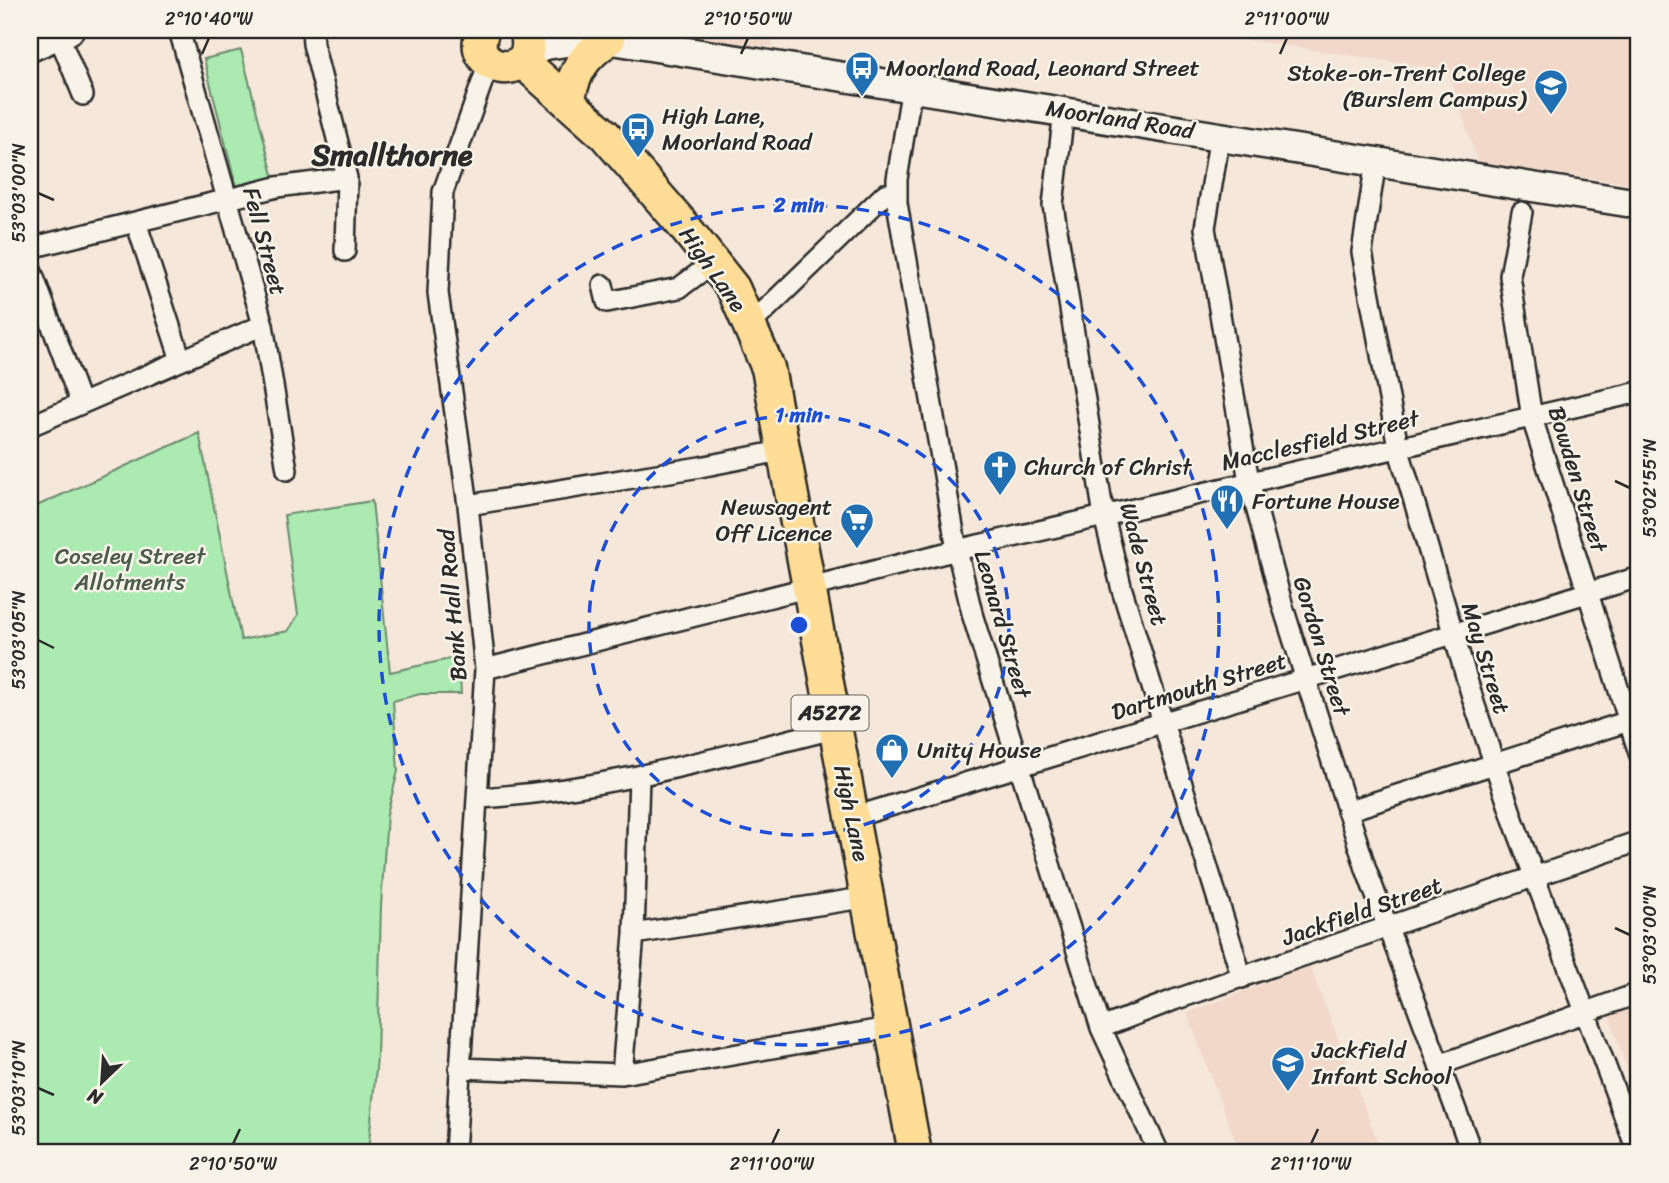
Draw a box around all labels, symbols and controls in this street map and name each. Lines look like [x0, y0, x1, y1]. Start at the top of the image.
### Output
text: 2°10'40"W [165, 3, 254, 35]
text: 2°10'50"W [704, 3, 793, 35]
text: 2°11'00"W [1245, 3, 1330, 35]
place label: Moorland Road, Leonard Street [886, 48, 1200, 89]
bus stop icon: Moorland Road, Leonard Street [843, 49, 881, 98]
place label: Stoke-on-Trent College (Burslem Campus) [1287, 53, 1528, 120]
school or university icon: Stoke-on-Trent College (Burslem Campus) [1532, 67, 1570, 116]
street label: Moorland Road [1043, 88, 1199, 152]
place label: High Lane, Moorland Road [662, 96, 813, 163]
bus stop icon: High Lane, Moorland Road [619, 110, 657, 159]
district label: Smallthorne [310, 128, 473, 182]
text: 53°03'00"N [3, 143, 35, 243]
street label: Fell Street [230, 183, 299, 300]
text: 2 min [773, 186, 825, 224]
street label: High Lane [668, 217, 757, 321]
text: 1 min [775, 396, 824, 434]
street label: Macclesfield Street [1217, 397, 1425, 483]
street label: Bowden Street [1536, 401, 1620, 559]
text: 53°02'55"N [1634, 438, 1666, 537]
place label: Church of Christ [1024, 447, 1193, 488]
church icon: Church of Christ [981, 448, 1019, 497]
place label: Fortune House [1252, 481, 1400, 522]
restaurant icon: Fortune House [1208, 482, 1246, 531]
place label: Newsagent Off Licence [716, 487, 832, 554]
street label: Wade Street [1107, 498, 1180, 630]
supermarket icon: Newsagent Off Licence [838, 501, 876, 550]
street label: Bank Hall Road [425, 525, 480, 683]
park label: Coseley Street Allotments [55, 536, 207, 603]
street label: Leonard Street [962, 545, 1044, 705]
street label: Gordon Street [1281, 571, 1363, 723]
text: 53°03'05"N [3, 590, 35, 689]
street label: May Street [1449, 597, 1522, 719]
centre of rings [787, 613, 811, 637]
street label: Dartmouth Street [1106, 640, 1292, 733]
road number: A5272 [792, 696, 868, 730]
place label: Unity House [917, 730, 1042, 771]
shop icon: Unity House [873, 731, 911, 780]
street label: High Lane [821, 761, 882, 865]
street label: Jackfield Street [1276, 865, 1448, 958]
text: 53°03'00"N [1634, 885, 1666, 985]
place label: Jackfield Infant School [1311, 1030, 1452, 1097]
text: 53°03'10"N [3, 1040, 35, 1136]
school or university icon: Jackfield Infant School [1269, 1044, 1307, 1093]
north arrow [66, 1046, 136, 1116]
text: N [81, 1079, 109, 1115]
text: 2°10'50"W [189, 1148, 278, 1180]
text: 2°11'00"W [730, 1148, 815, 1180]
text: 2°11'10"W [1271, 1148, 1352, 1180]

